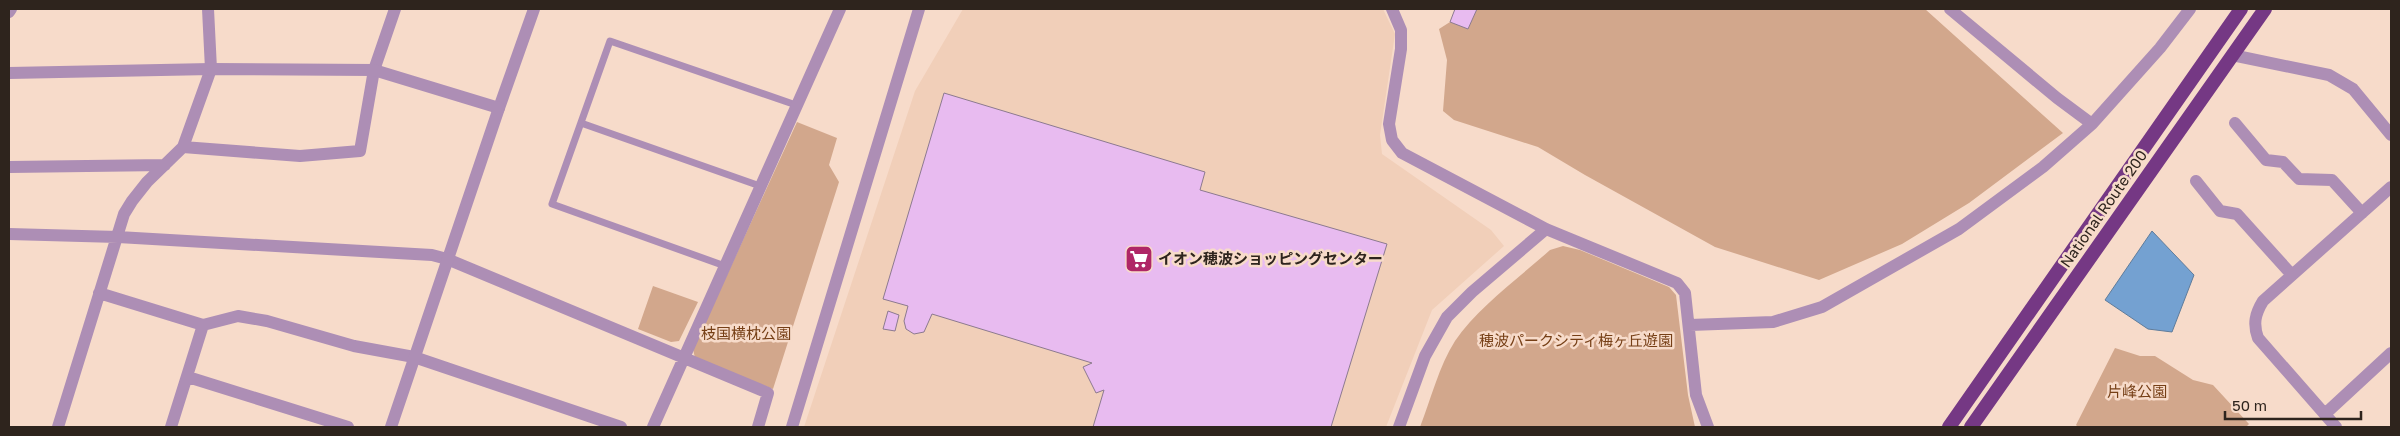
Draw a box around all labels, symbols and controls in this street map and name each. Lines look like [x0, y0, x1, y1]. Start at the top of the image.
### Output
street label: National Route 200 [2056, 146, 2150, 270]
supermarket icon: イオン穂波ショッピングセンター [1124, 244, 1154, 274]
place label: イオン穂波ショッピングセンター [1158, 249, 1383, 267]
park label: 枝国横枕公園 [701, 324, 791, 342]
park label: 穂波パークシティ梅ヶ丘遊園 [1479, 331, 1673, 349]
park label: 片峰公園 [2107, 382, 2167, 400]
scale bar [2225, 388, 2361, 420]
text: 50 m [2232, 396, 2267, 414]

